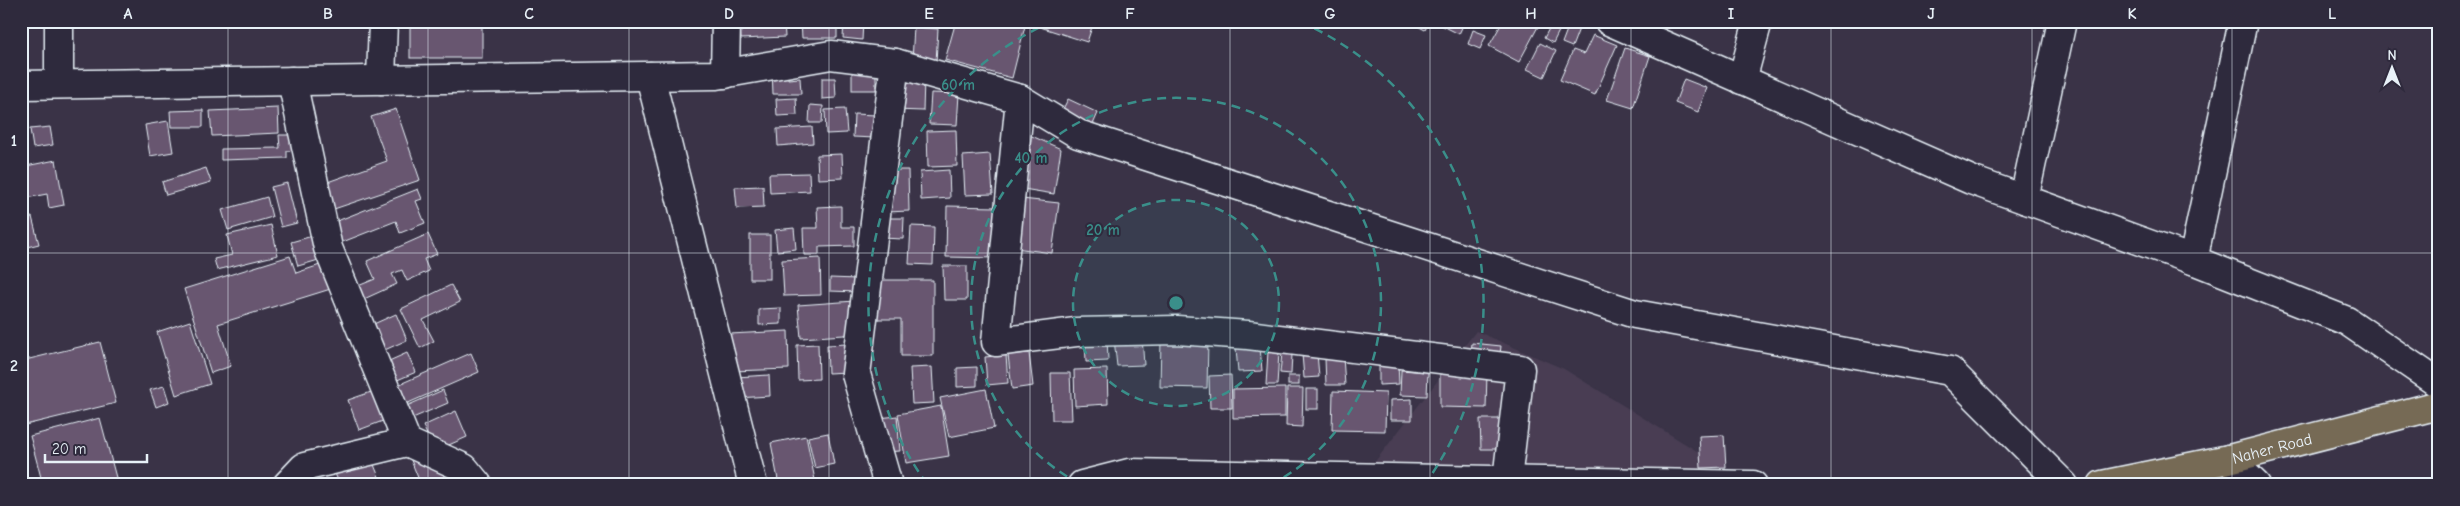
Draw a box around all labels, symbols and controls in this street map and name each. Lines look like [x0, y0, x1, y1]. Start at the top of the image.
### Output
text: A [124, 5, 133, 23]
text: B [323, 5, 333, 23]
text: C [524, 5, 534, 23]
text: D [724, 5, 734, 23]
text: E [924, 5, 934, 23]
text: F [1125, 5, 1135, 23]
text: G [1324, 5, 1336, 23]
text: H [1525, 5, 1537, 23]
text: I [1728, 5, 1734, 23]
text: J [1927, 5, 1935, 23]
text: K [2127, 5, 2137, 23]
text: L [2328, 5, 2336, 23]
north arrow [2368, 42, 2418, 92]
text: N [2387, 47, 2397, 64]
text: 60 m [941, 76, 975, 94]
text: 1 [11, 132, 17, 150]
text: 40 m [1015, 149, 1048, 167]
text: 20 m [1086, 221, 1120, 239]
centre of rings [1167, 294, 1185, 312]
text: 2 [10, 357, 18, 375]
street label: Naher Road [2230, 430, 2314, 468]
scale bar [45, 431, 148, 463]
text: 20 m [52, 440, 86, 458]

